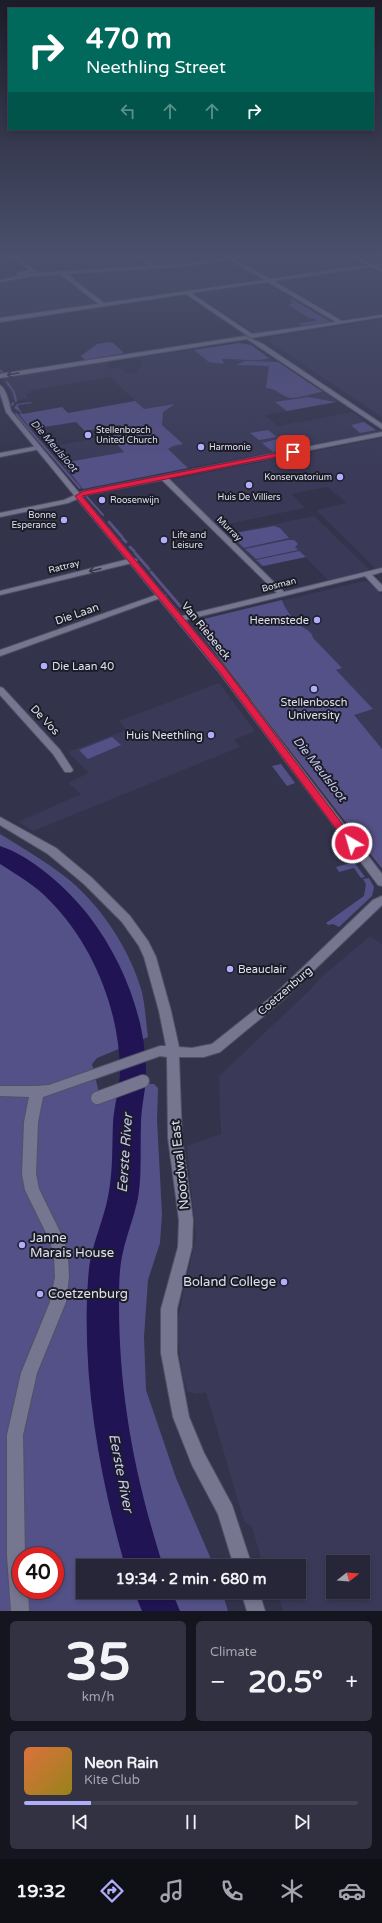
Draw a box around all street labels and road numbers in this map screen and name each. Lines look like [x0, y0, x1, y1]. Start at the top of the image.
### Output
street label: Murray [214, 514, 244, 544]
street label: Rattray [47, 558, 81, 576]
street label: Bosman [261, 575, 297, 595]
street label: Van Riebeeck [179, 599, 233, 663]
street label: Die Laan [53, 600, 101, 628]
street label: De Vos [28, 702, 62, 738]
street label: Coetzenburg [255, 964, 315, 1018]
street label: Noordwal East [167, 1119, 193, 1211]

